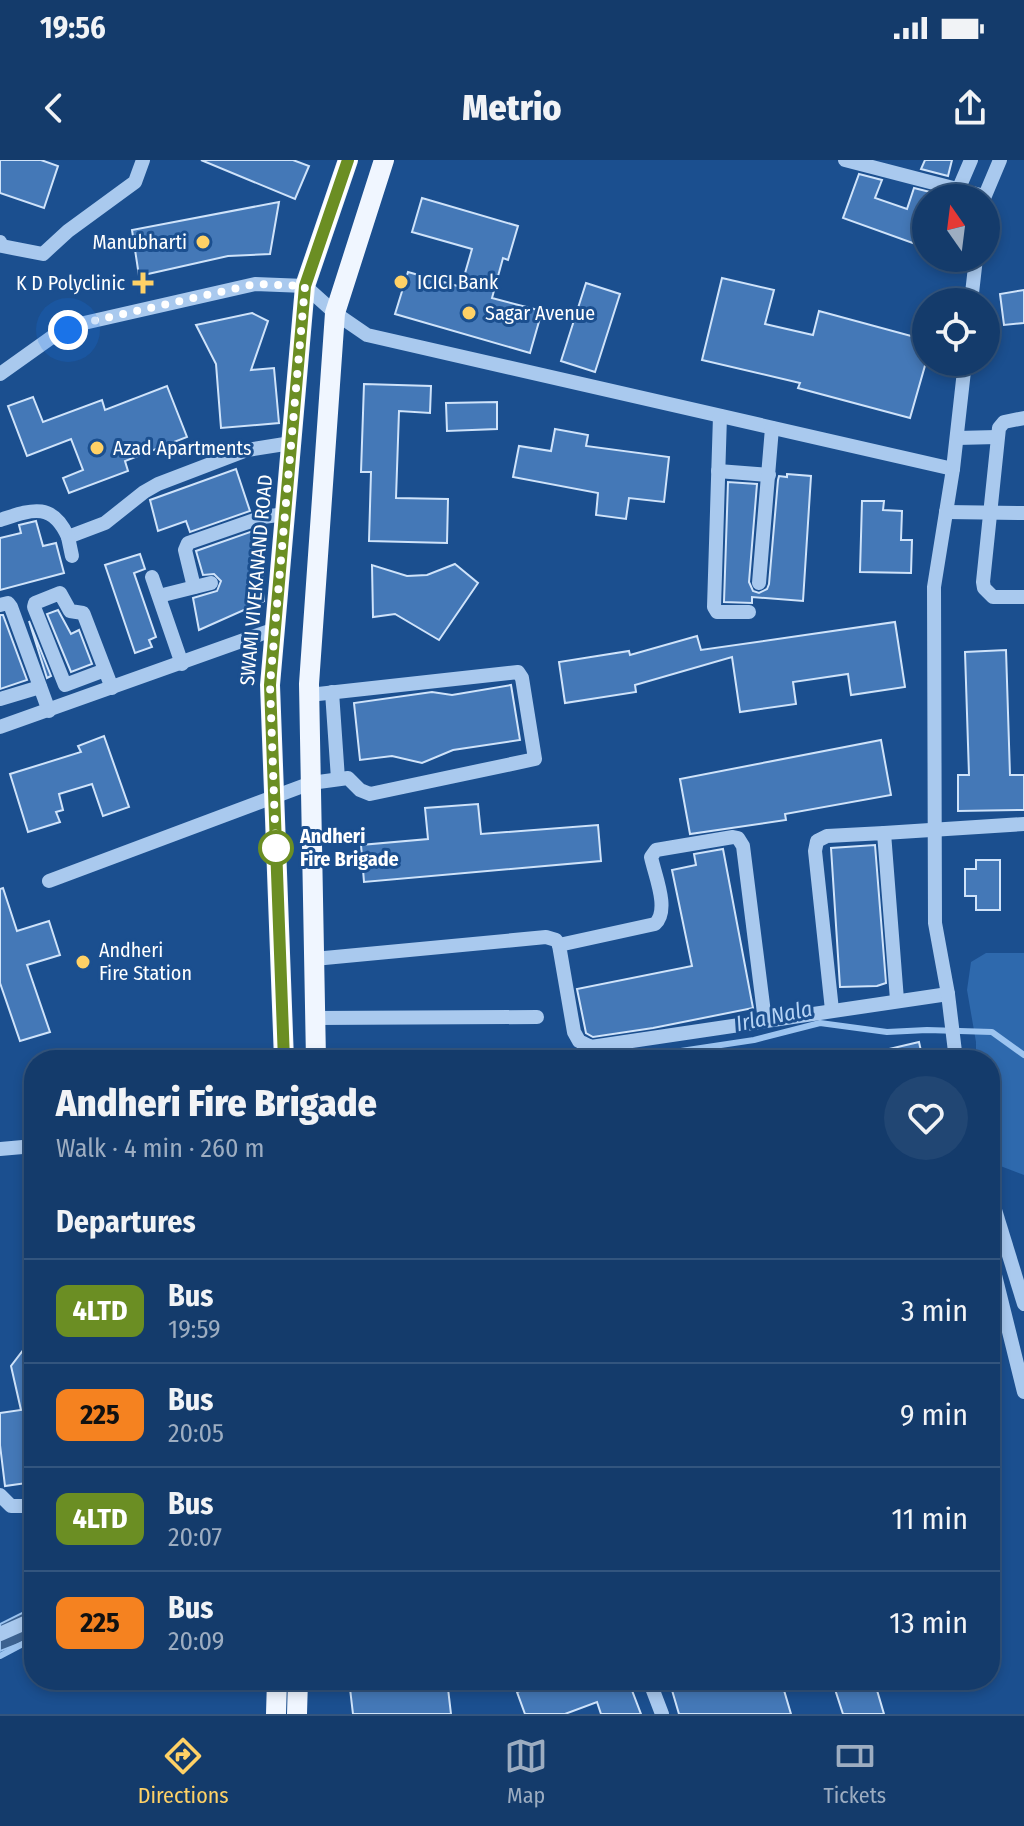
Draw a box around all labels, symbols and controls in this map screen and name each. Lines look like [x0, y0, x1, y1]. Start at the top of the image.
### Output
text: 19:56 [40, 10, 106, 46]
icon: back [32, 86, 76, 130]
text: Metrio [462, 86, 562, 130]
icon: share [948, 86, 992, 130]
north arrow [912, 184, 1000, 272]
map controls [912, 184, 1000, 376]
place label: Manubharti [92, 230, 187, 254]
marker: Manubharti [194, 233, 212, 251]
place label: ICICI Bank [417, 270, 499, 294]
place label: K D Polyclinic [16, 271, 125, 295]
marker: K D Polyclinic [132, 272, 154, 294]
marker: ICICI Bank [392, 273, 410, 291]
button: locate [912, 288, 1000, 376]
place label: Sagar Avenue [485, 301, 595, 325]
marker: Sagar Avenue [460, 304, 478, 322]
your location [48, 310, 88, 350]
place label: Azad Apartments [113, 436, 252, 460]
marker: Azad Apartments [88, 439, 106, 457]
street label: SWAMI VIVEKANAND ROAD [235, 473, 277, 687]
place label: Andheri Fire Brigade [299, 824, 399, 871]
marker: Andheri Fire Brigade [259, 831, 293, 865]
place label: Andheri Fire Station [99, 938, 192, 985]
marker: Andheri Fire Station [74, 953, 92, 971]
water label: Irla Nala [733, 995, 815, 1037]
button: heart [884, 1076, 968, 1160]
text: Andheri Fire Brigade [56, 1080, 377, 1126]
text: Walk · 4 min · 260 m [56, 1133, 265, 1164]
text: Departures [56, 1204, 196, 1240]
text: Bus [168, 1278, 213, 1314]
text: 3 min [901, 1293, 968, 1329]
text: 4LTD [72, 1294, 128, 1327]
text: 19:59 [168, 1314, 221, 1345]
text: Bus [168, 1382, 213, 1418]
text: 9 min [900, 1397, 968, 1433]
text: 225 [80, 1398, 120, 1431]
text: 20:05 [168, 1418, 224, 1449]
text: Bus [168, 1486, 213, 1522]
text: 11 min [892, 1501, 968, 1537]
text: 4LTD [72, 1502, 128, 1535]
text: 20:07 [168, 1522, 222, 1553]
text: Bus [168, 1590, 213, 1626]
text: 13 min [889, 1605, 968, 1641]
text: 225 [80, 1606, 120, 1639]
text: 20:09 [168, 1626, 225, 1657]
tab: Directions [138, 1734, 229, 1809]
tab: Map [504, 1734, 548, 1809]
tab: Tickets [824, 1734, 886, 1809]

